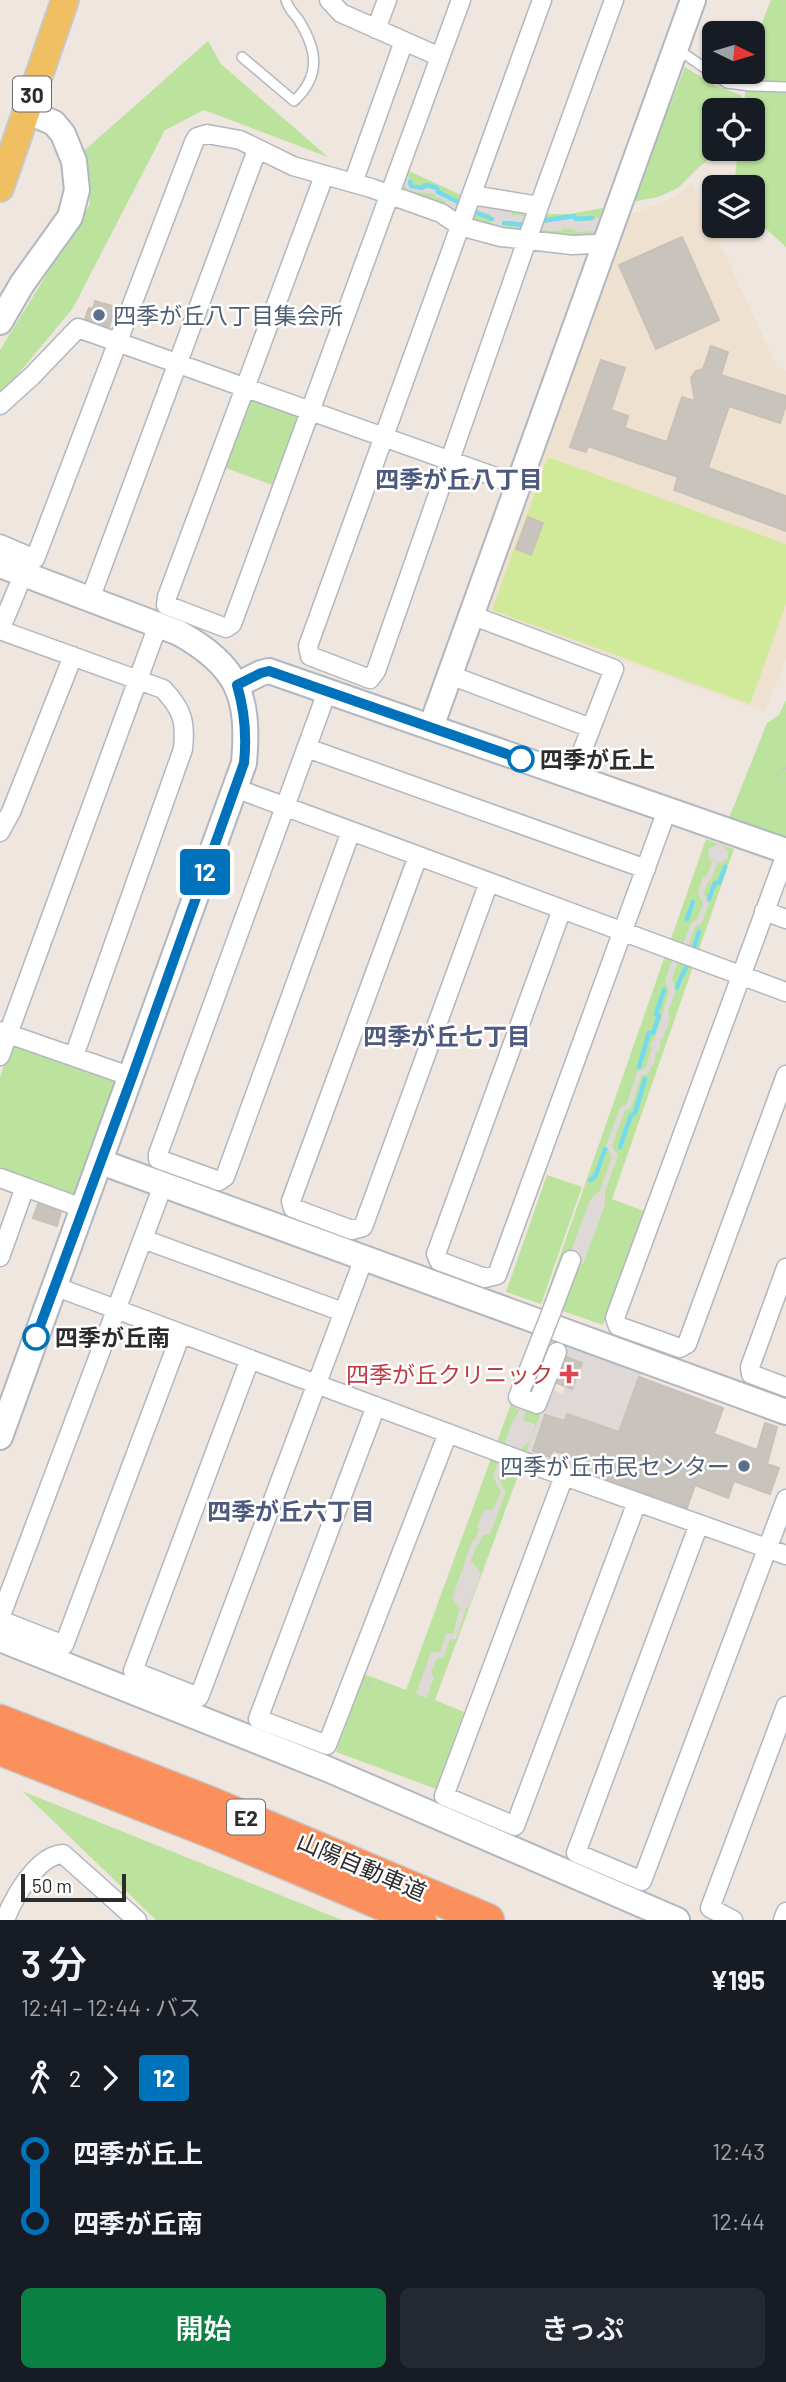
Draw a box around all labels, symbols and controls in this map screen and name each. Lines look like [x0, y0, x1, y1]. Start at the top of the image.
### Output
north arrow [702, 21, 765, 84]
map controls [702, 21, 765, 238]
road number: 30 [13, 76, 51, 112]
button: locate [702, 98, 765, 161]
button: layers [702, 175, 765, 238]
place label: 四季が丘八丁目集会所 [113, 301, 343, 329]
marker: 四季が丘八丁目集会所 [91, 307, 107, 323]
district label: 四季が丘八丁目 [375, 464, 543, 493]
place label: 四季が丘上 [540, 745, 655, 773]
marker: 四季が丘上 [508, 746, 534, 772]
line badge: 12 [174, 849, 236, 895]
text: 12 [194, 857, 216, 886]
district label: 四季が丘七丁目 [363, 1021, 531, 1050]
place label: 四季が丘南 [55, 1323, 170, 1351]
marker: 四季が丘南 [23, 1324, 49, 1350]
place label: 四季が丘クリニック [346, 1360, 553, 1388]
marker: 四季が丘クリニック [559, 1364, 579, 1384]
place label: 四季が丘市民センター [500, 1452, 730, 1480]
marker: 四季が丘市民センター [736, 1458, 752, 1474]
district label: 四季が丘六丁目 [207, 1496, 375, 1525]
road number: E2 [227, 1800, 265, 1834]
street label: 山陽自動車道 [293, 1826, 431, 1906]
scale bar [21, 1871, 126, 1903]
text: 50 m [32, 1874, 72, 1897]
text: 3 分 [21, 1940, 87, 1986]
text: ¥195 [710, 1964, 765, 1995]
text: 12:41 – 12:44 · バス [21, 1993, 201, 2021]
icon: walk [21, 2059, 59, 2097]
icon: forward [91, 2059, 129, 2097]
text: 12 [153, 2063, 175, 2092]
text: 2 [69, 2064, 81, 2092]
text: 四季が丘上 [73, 2137, 203, 2168]
text: 12:43 [712, 2137, 765, 2165]
text: 四季が丘南 [73, 2207, 203, 2238]
text: 12:44 [711, 2207, 765, 2235]
button: 開始 [21, 2288, 386, 2368]
button: きっぷ [400, 2288, 765, 2368]

